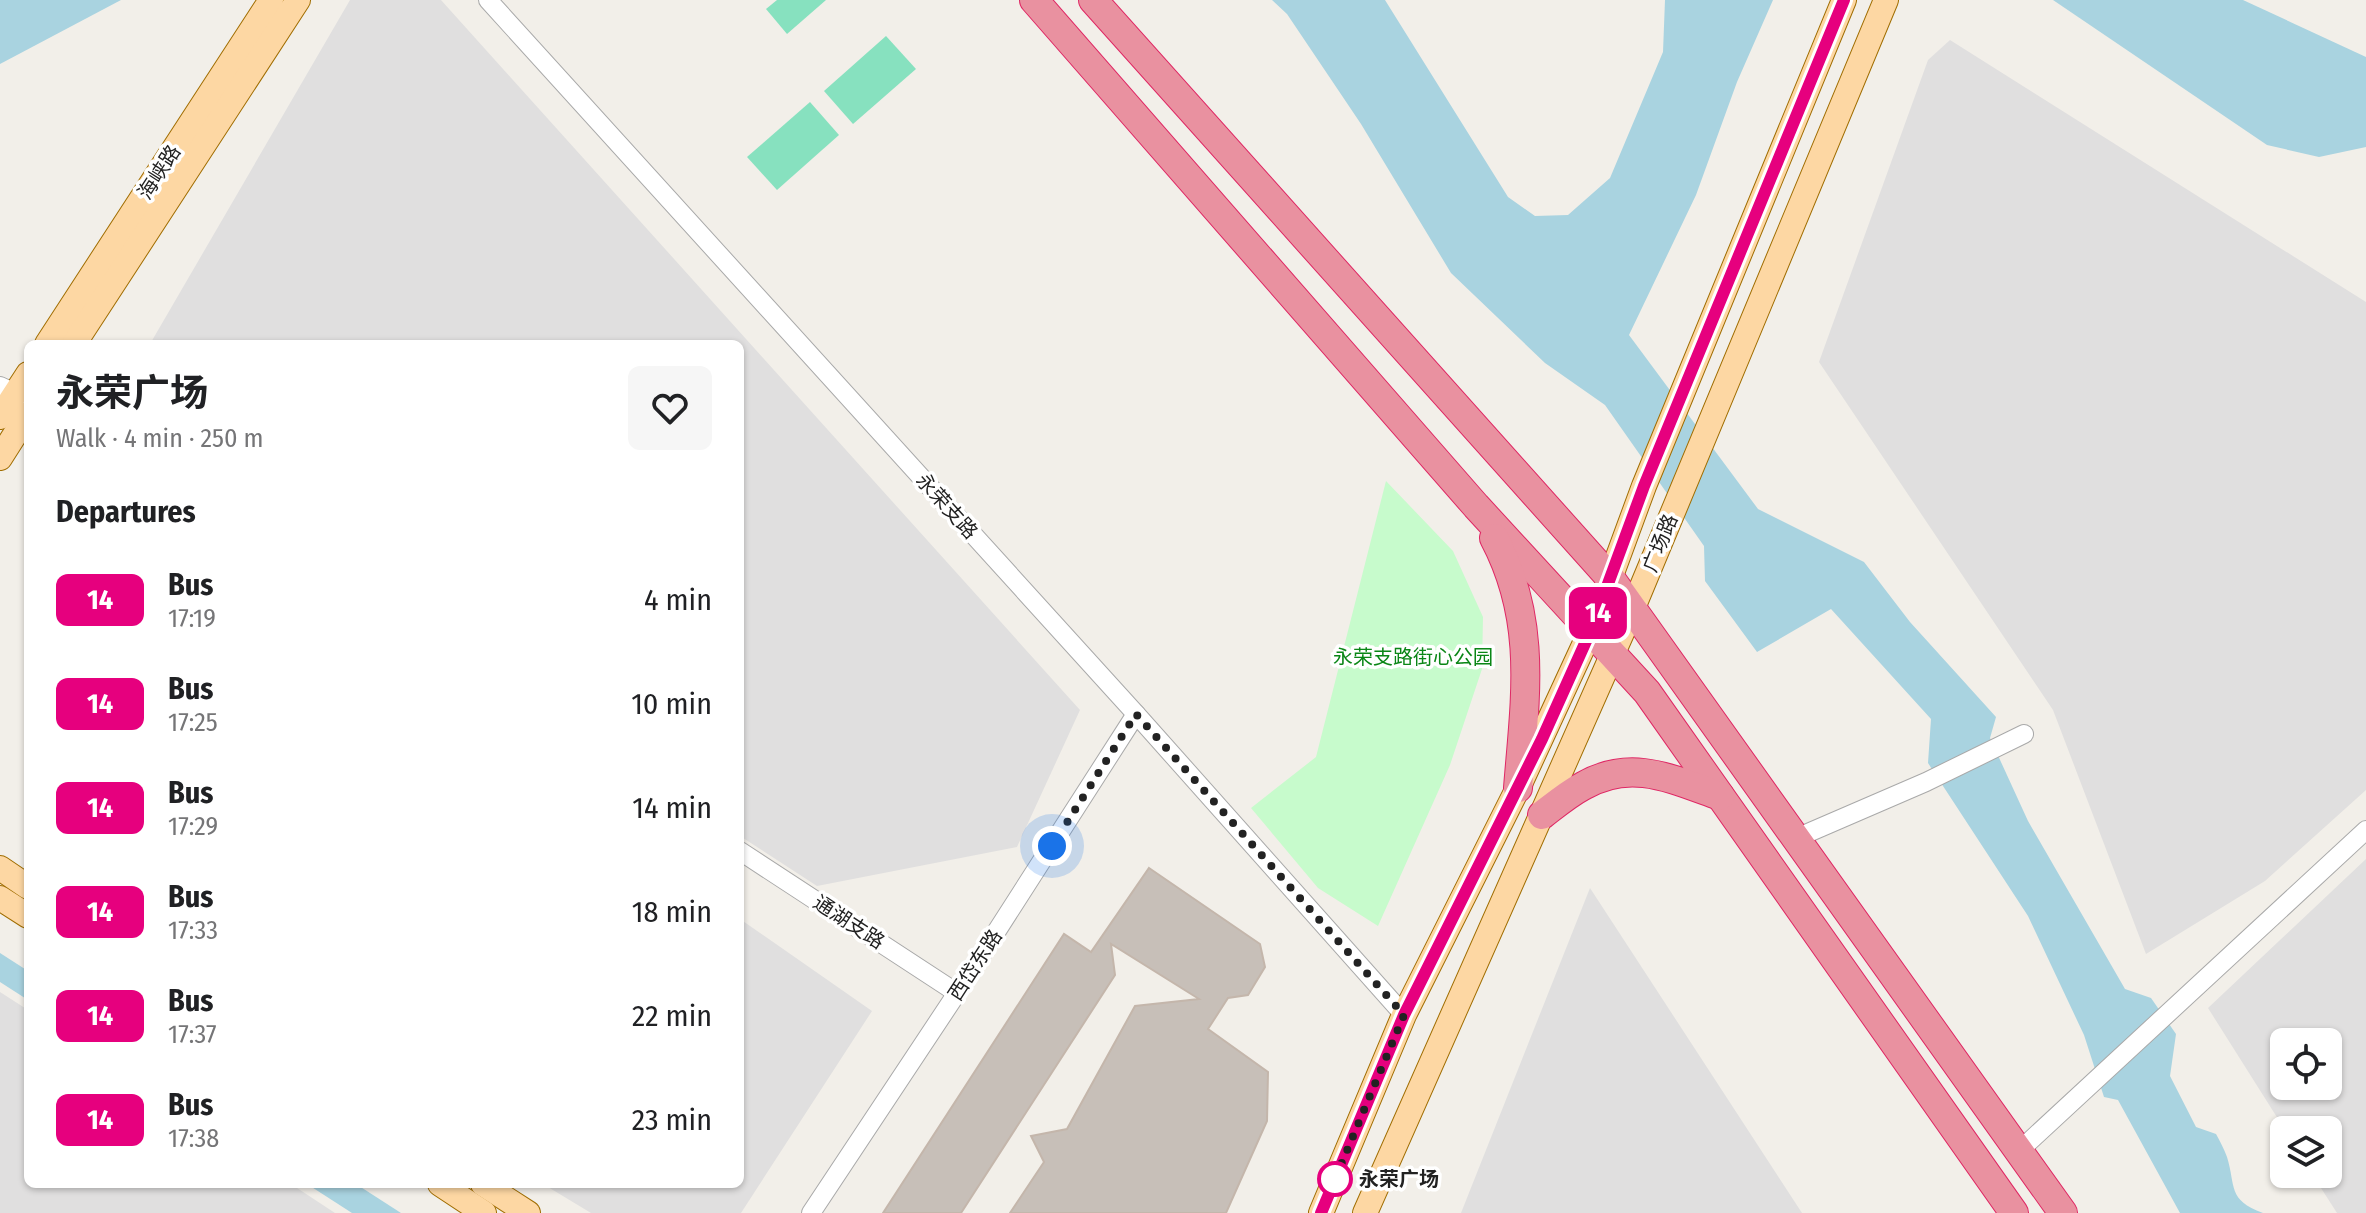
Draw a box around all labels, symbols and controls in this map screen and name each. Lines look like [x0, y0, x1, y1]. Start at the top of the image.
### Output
street label: 海峡路 [133, 140, 185, 204]
button: heart [628, 366, 712, 450]
text: 永荣广场 [56, 370, 208, 416]
text: Walk · 4 min · 250 m [56, 423, 264, 454]
street label: 永荣支路 [911, 468, 983, 544]
text: Departures [56, 494, 196, 530]
street label: 广场路 [1638, 511, 1682, 575]
text: Bus [168, 567, 213, 603]
text: 4 min [644, 582, 712, 618]
text: 14 [87, 583, 113, 616]
line badge: 14 [1562, 587, 1634, 639]
text: 14 [1585, 596, 1611, 629]
text: 17:19 [168, 603, 216, 634]
park label: 永荣支路街心公园 [1333, 645, 1493, 669]
text: Bus [168, 671, 213, 707]
text: 10 min [631, 686, 712, 722]
text: 14 [87, 687, 113, 720]
text: 17:25 [168, 707, 218, 738]
text: Bus [168, 775, 213, 811]
text: 14 min [632, 790, 712, 826]
text: 14 [87, 791, 113, 824]
text: 17:29 [168, 811, 218, 842]
your location [1032, 826, 1072, 866]
text: Bus [168, 879, 213, 915]
street label: 通湖支路 [809, 890, 889, 954]
text: 18 min [632, 894, 712, 930]
text: 14 [87, 895, 113, 928]
text: 17:33 [168, 915, 218, 946]
street label: 西岱东路 [943, 925, 1007, 1005]
text: Bus [168, 983, 213, 1019]
text: 22 min [632, 998, 712, 1034]
text: 14 [87, 999, 113, 1032]
text: 17:37 [168, 1019, 217, 1050]
map controls [2270, 1028, 2342, 1188]
button: locate [2270, 1028, 2342, 1100]
text: Bus [168, 1087, 213, 1123]
text: 23 min [632, 1102, 712, 1138]
text: 14 [87, 1103, 113, 1136]
button: layers [2270, 1116, 2342, 1188]
text: 17:38 [168, 1123, 219, 1154]
marker: 永荣广场 [1318, 1162, 1352, 1196]
place label: 永荣广场 [1359, 1167, 1439, 1191]

